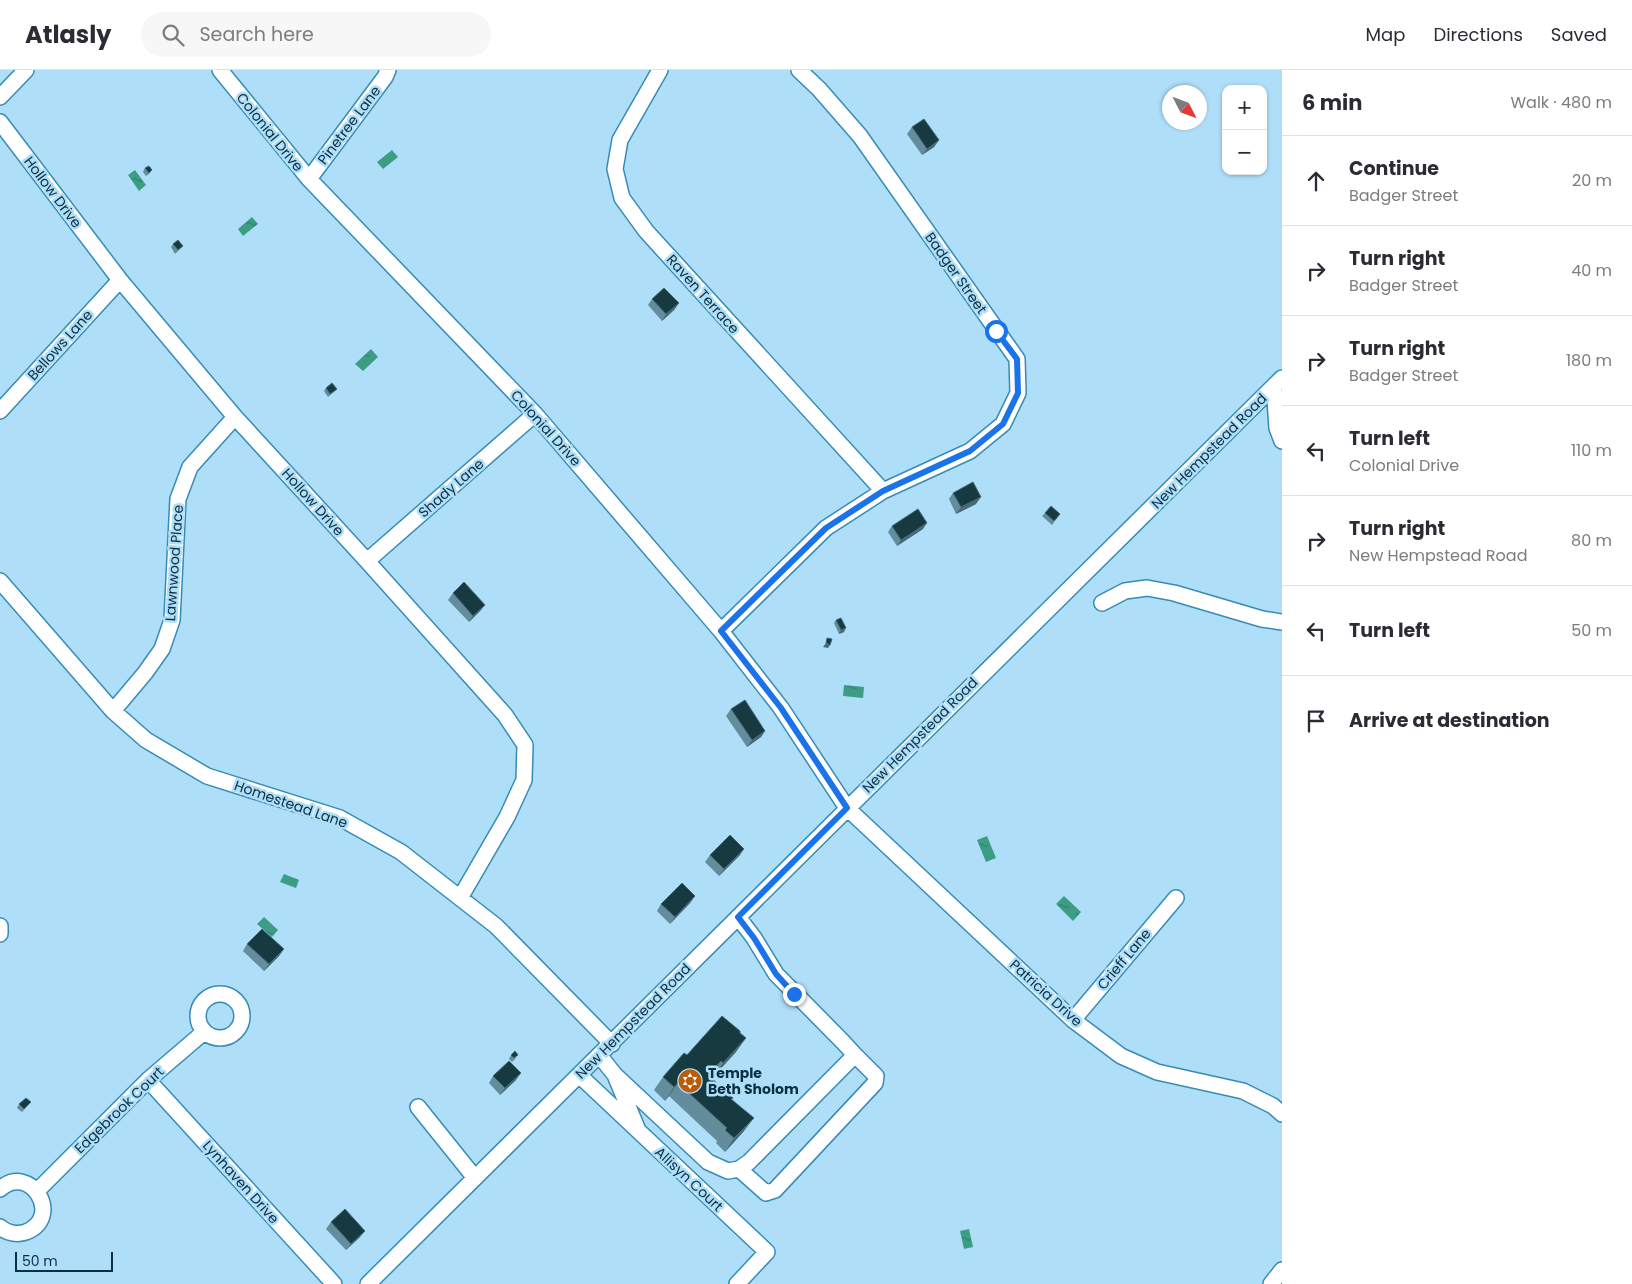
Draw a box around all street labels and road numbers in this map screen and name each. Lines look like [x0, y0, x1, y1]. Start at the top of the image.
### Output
street label: Pinetree Lane [313, 81, 385, 168]
street label: Colonial Drive [232, 88, 308, 176]
street label: Hollow Drive [19, 152, 87, 232]
street label: Badger Street [920, 228, 992, 318]
street label: Raven Terrace [662, 250, 744, 338]
street label: Bellows Lane [23, 305, 97, 385]
street label: Colonial Drive [506, 386, 586, 471]
street label: New Hempstead Road [1147, 389, 1271, 513]
street label: Shady Lane [414, 454, 488, 522]
street label: Hollow Drive [277, 464, 349, 540]
street label: Lawnwood Place [160, 504, 188, 622]
street label: New Hempstead Road [858, 673, 982, 797]
street label: Homestead Lane [232, 775, 351, 833]
street label: Crieff Lane [1092, 924, 1156, 994]
street label: Patricia Drive [1005, 955, 1087, 1031]
street label: New Hempstead Road [571, 959, 695, 1083]
street label: Edgebrook Court [70, 1062, 168, 1158]
street label: Lynhaven Drive [198, 1136, 284, 1228]
street label: Allisyn Court [650, 1142, 728, 1216]

